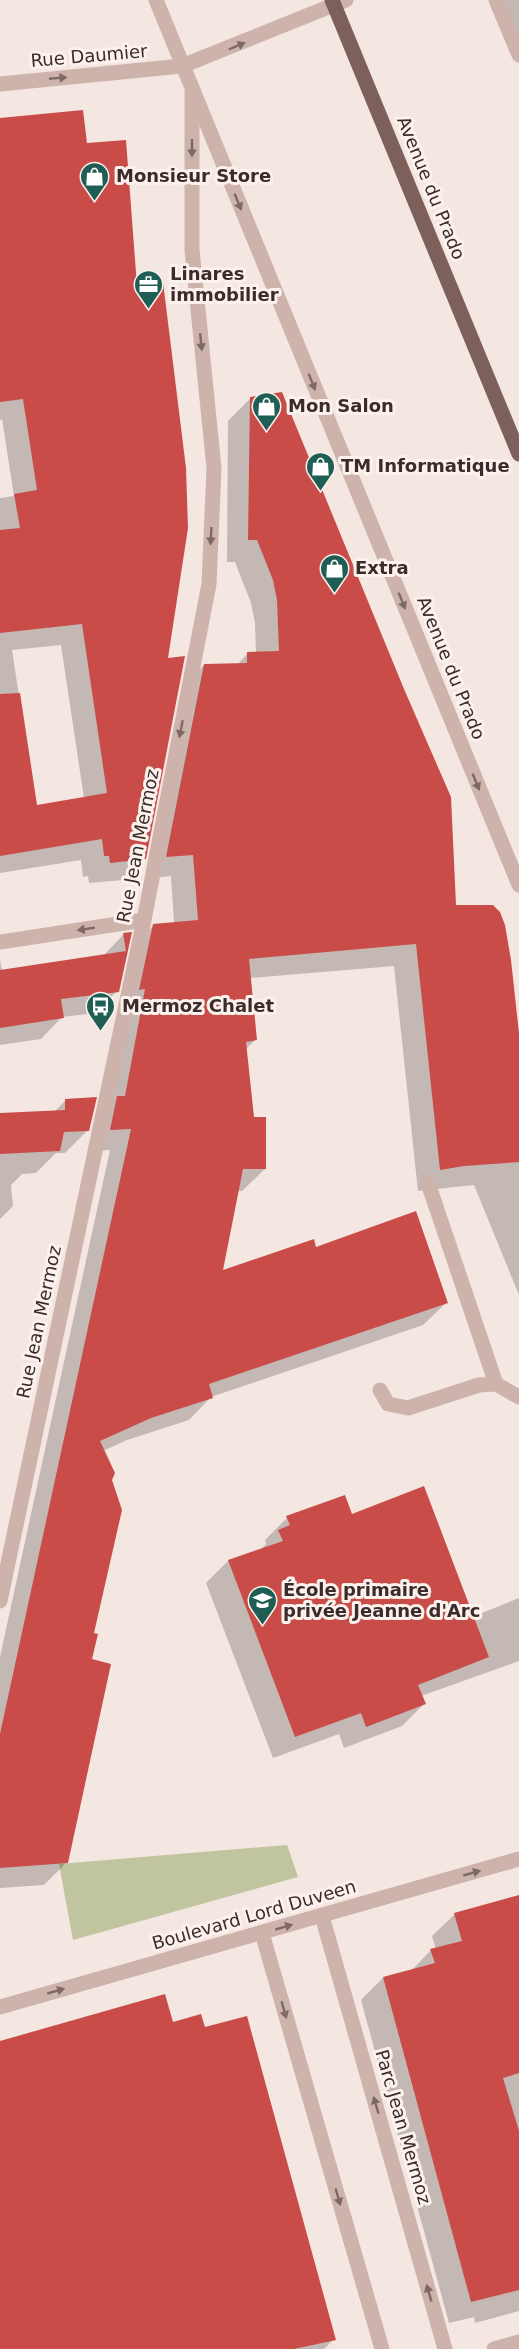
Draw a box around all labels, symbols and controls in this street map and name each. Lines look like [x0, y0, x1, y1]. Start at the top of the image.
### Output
street label: Rue Daumier [30, 40, 149, 71]
one-way arrow [228, 40, 246, 50]
one-way arrow [49, 73, 68, 83]
street label: Avenue du Prado [393, 113, 470, 262]
one-way arrow [187, 138, 197, 157]
shop icon: Monsieur Store [79, 160, 111, 202]
place label: Monsieur Store [116, 165, 271, 186]
one-way arrow [233, 193, 243, 211]
place label: Linares immobilier [170, 263, 279, 305]
office icon: Linares immobilier [133, 268, 165, 310]
one-way arrow [196, 333, 206, 352]
one-way arrow [308, 373, 317, 391]
shop icon: Mon Salon [251, 390, 283, 432]
place label: Mon Salon [288, 395, 394, 416]
shop icon: TM Informatique [304, 450, 336, 492]
place label: TM Informatique [341, 455, 510, 476]
one-way arrow [207, 527, 216, 546]
shop icon: Extra [318, 552, 350, 594]
place label: Extra [355, 557, 409, 578]
one-way arrow [398, 592, 407, 610]
street label: Avenue du Prado [413, 593, 490, 742]
one-way arrow [176, 719, 185, 738]
street label: Rue Jean Mermoz [112, 767, 163, 925]
one-way arrow [471, 773, 481, 791]
one-way arrow [76, 924, 95, 933]
bus stop icon: Mermoz Chalet [85, 990, 117, 1032]
place label: Mermoz Chalet [122, 995, 274, 1016]
street label: Rue Jean Mermoz [12, 1243, 65, 1400]
place label: École primaire privée Jeanne d'Arc [283, 1579, 480, 1621]
school or university icon: École primaire privée Jeanne d'Arc [246, 1584, 278, 1626]
one-way arrow [463, 1868, 481, 1877]
street label: Boulevard Lord Duveen [149, 1875, 358, 1954]
one-way arrow [275, 1922, 293, 1931]
one-way arrow [47, 1986, 65, 1996]
one-way arrow [280, 2001, 289, 2019]
street label: Parc Jean Mermoz [371, 2047, 436, 2207]
one-way arrow [371, 2096, 380, 2114]
one-way arrow [334, 2188, 343, 2206]
one-way arrow [424, 2284, 433, 2302]

